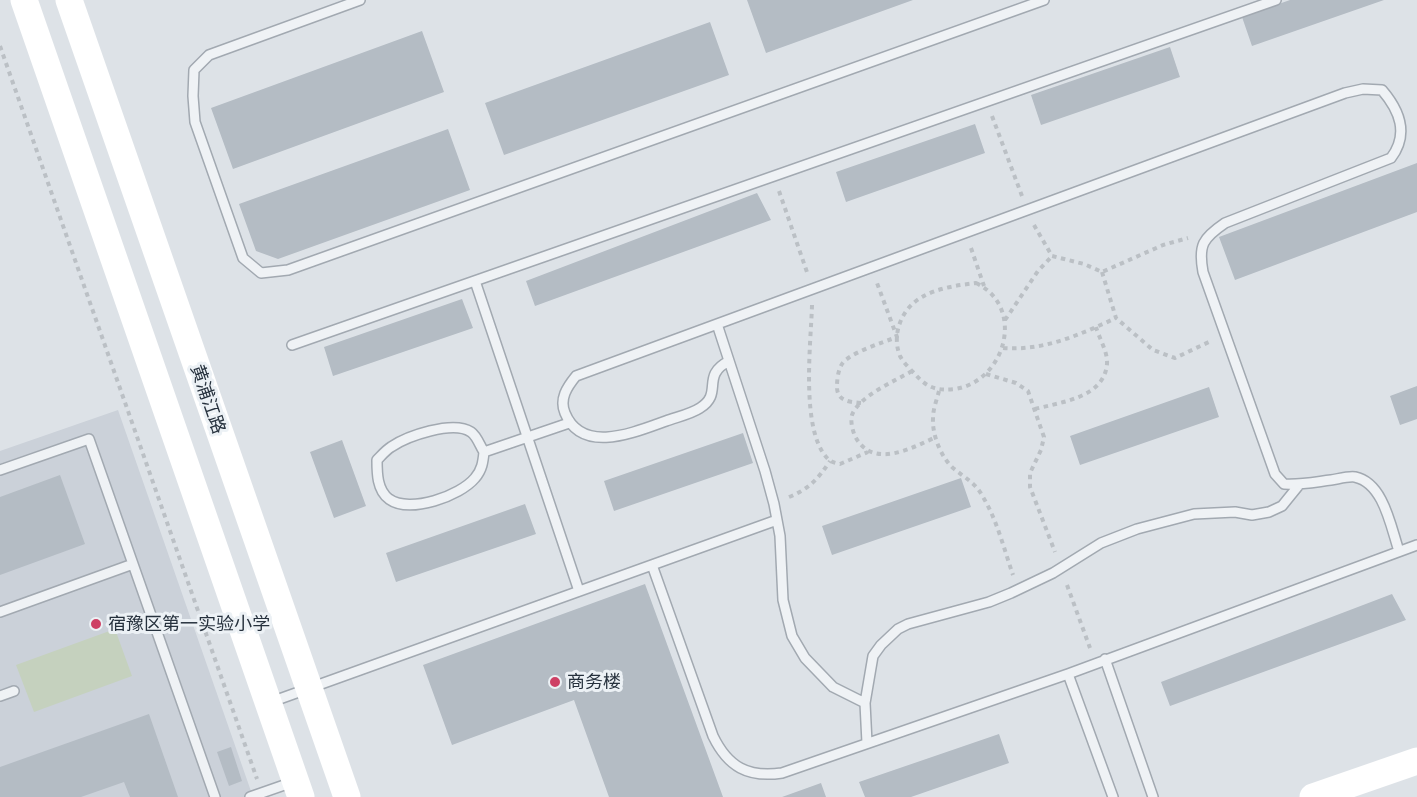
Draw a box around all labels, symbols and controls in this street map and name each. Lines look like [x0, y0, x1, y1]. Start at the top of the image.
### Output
street label: 黄浦江路 [186, 361, 230, 437]
place label: 宿豫区第一实验小学 [108, 613, 270, 635]
marker: 宿豫区第一实验小学 [89, 617, 103, 631]
place label: 商务楼 [567, 671, 621, 693]
marker: 商务楼 [548, 675, 562, 689]

